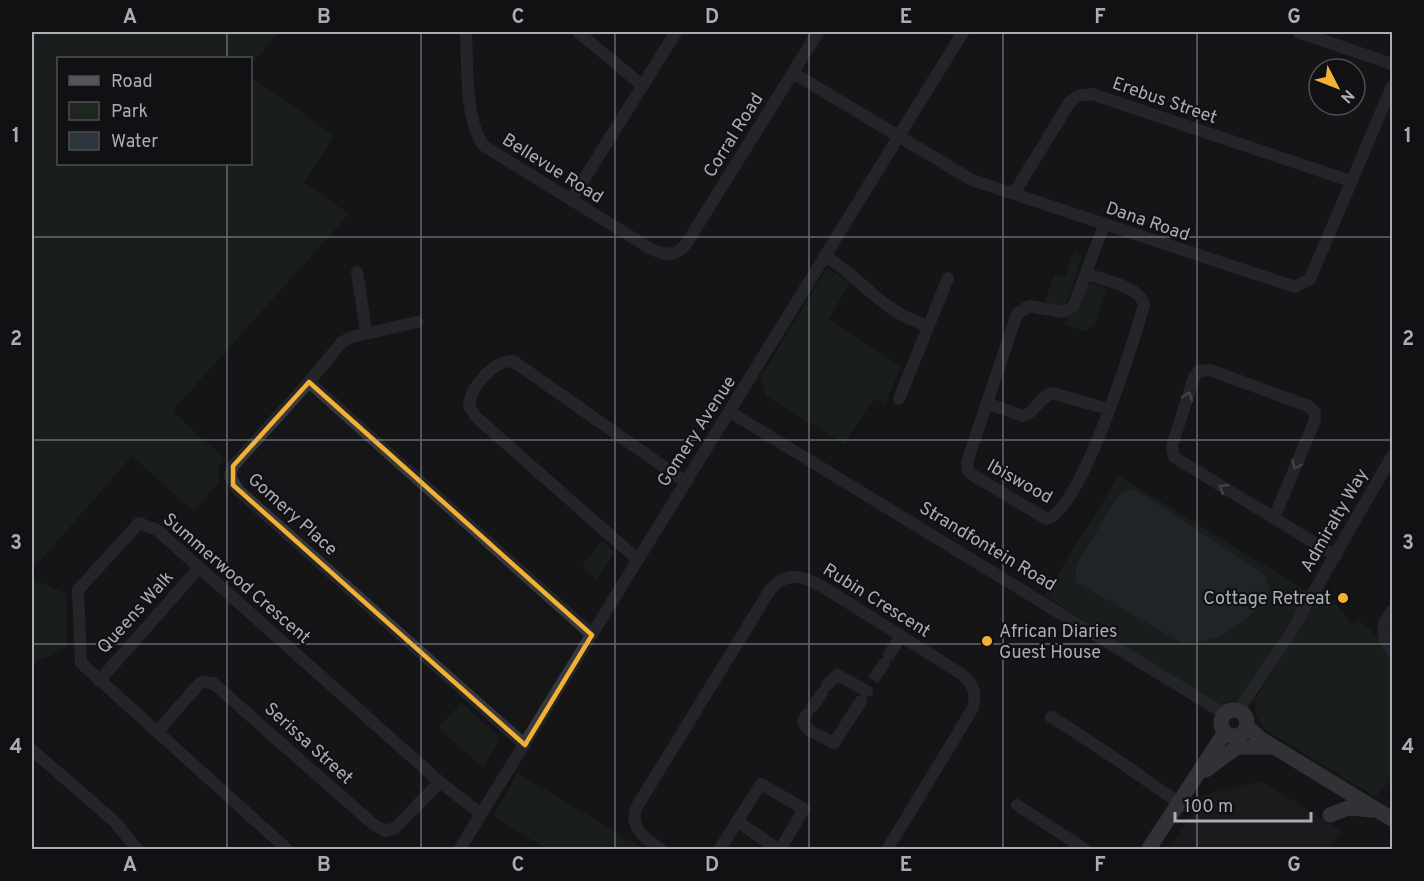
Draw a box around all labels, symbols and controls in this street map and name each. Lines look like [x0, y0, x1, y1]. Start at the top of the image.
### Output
text: A [123, 5, 137, 31]
text: B [317, 5, 331, 31]
text: C [512, 5, 524, 31]
text: D [705, 5, 719, 31]
text: E [900, 5, 912, 31]
text: F [1094, 5, 1106, 31]
text: G [1287, 5, 1301, 31]
legend [57, 57, 252, 165]
north arrow [1307, 57, 1367, 117]
text: Road [111, 71, 153, 94]
street label: Erebus Street [1109, 73, 1220, 130]
text: N [1335, 85, 1358, 107]
street label: Corral Road [699, 89, 769, 182]
text: Park [111, 101, 148, 124]
text: 1 [12, 124, 20, 150]
text: 1 [1404, 124, 1412, 150]
street label: Bellevue Road [497, 129, 607, 210]
text: Water [111, 131, 158, 154]
street label: Dana Road [1103, 197, 1193, 247]
text: 2 [10, 327, 22, 353]
text: 2 [1402, 327, 1414, 353]
street label: Gomery Avenue [653, 372, 742, 492]
one-way arrow [1181, 391, 1193, 402]
street label: Ibiswood [982, 455, 1056, 510]
one-way arrow [1291, 459, 1303, 470]
street label: Admiralty Way [1296, 465, 1374, 577]
street label: Gomery Place [242, 469, 342, 562]
one-way arrow [1219, 484, 1229, 495]
street label: Strandfontein Road [915, 497, 1060, 597]
street label: Summerwood Crescent [157, 509, 315, 650]
text: 3 [10, 531, 22, 557]
text: 3 [1402, 531, 1414, 557]
street label: Rubin Crescent [818, 559, 934, 643]
street label: Queens Walk [93, 567, 179, 659]
place label: Cottage Retreat [1203, 588, 1331, 611]
marker: Cottage Retreat [1336, 591, 1350, 605]
place label: African Diaries Guest House [999, 621, 1117, 665]
marker: African Diaries Guest House [980, 634, 994, 648]
street label: Serissa Street [259, 698, 357, 790]
text: 4 [10, 735, 22, 761]
text: 4 [1402, 735, 1414, 761]
scale bar [1175, 785, 1312, 823]
text: 100 m [1184, 796, 1233, 819]
text: A [123, 853, 137, 879]
text: B [317, 853, 331, 879]
text: C [512, 853, 524, 879]
text: D [705, 853, 719, 879]
text: E [900, 853, 912, 879]
text: F [1094, 853, 1106, 879]
text: G [1287, 853, 1301, 879]

